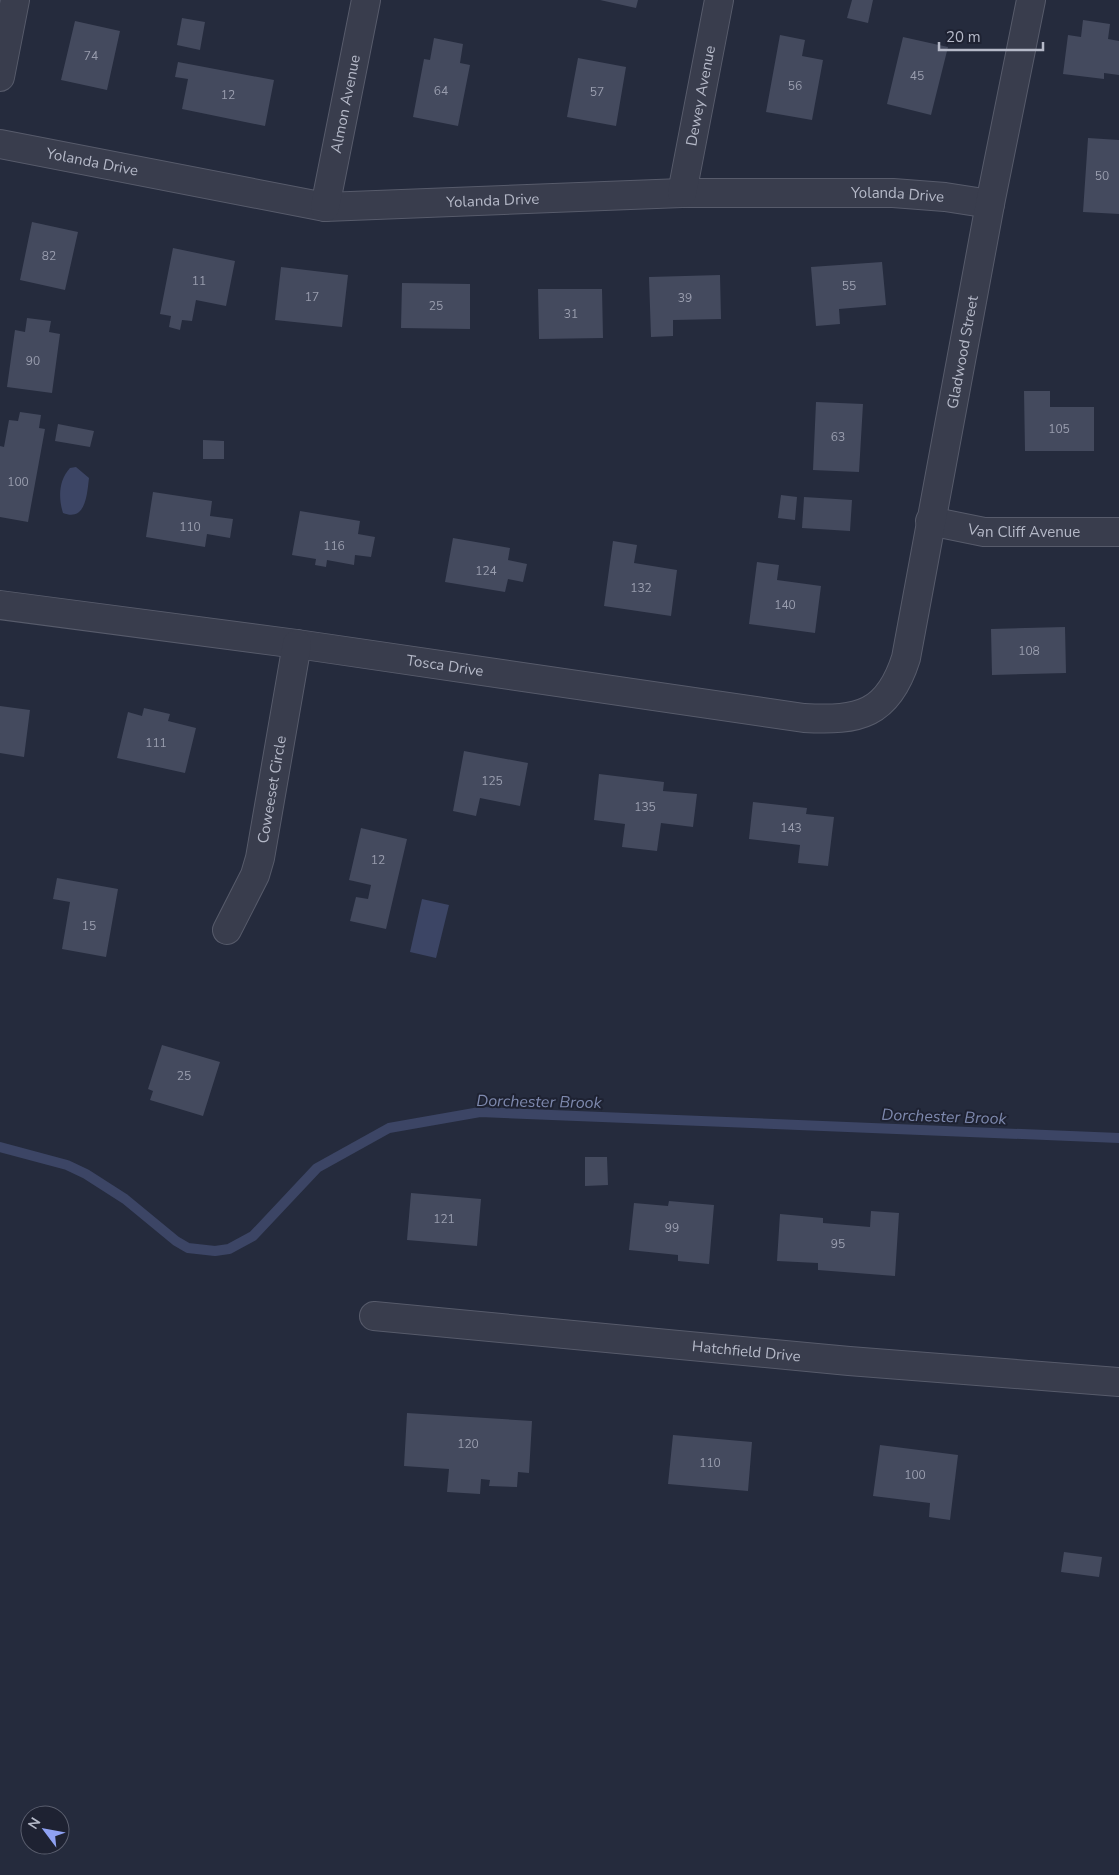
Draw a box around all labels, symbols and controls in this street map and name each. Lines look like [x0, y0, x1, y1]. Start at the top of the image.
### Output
scale bar [939, 20, 1043, 52]
text: 20 m [946, 27, 981, 47]
street label: Dewey Avenue [681, 44, 720, 148]
house number: 74 [84, 48, 98, 64]
street label: Almon Avenue [326, 53, 365, 155]
house number: 45 [910, 68, 924, 84]
house number: 56 [788, 78, 802, 94]
house number: 64 [434, 83, 448, 99]
house number: 57 [590, 84, 604, 100]
house number: 12 [221, 87, 235, 103]
street label: Yolanda Drive [44, 143, 140, 181]
house number: 50 [1095, 168, 1109, 184]
street label: Yolanda Drive [850, 183, 945, 207]
street label: Yolanda Drive [445, 189, 540, 212]
house number: 82 [42, 248, 56, 264]
house number: 11 [192, 273, 206, 289]
house number: 55 [842, 278, 856, 294]
house number: 17 [305, 289, 319, 305]
house number: 39 [678, 290, 692, 306]
street label: Gladwood Street [942, 293, 983, 410]
house number: 25 [429, 298, 443, 314]
house number: 31 [564, 306, 578, 322]
house number: 90 [26, 353, 40, 369]
house number: 105 [1048, 421, 1070, 437]
house number: 63 [831, 429, 845, 445]
house number: 100 [7, 474, 29, 490]
house number: 110 [179, 519, 201, 535]
street label: Van Cliff Avenue [965, 519, 1080, 542]
house number: 116 [323, 538, 345, 554]
house number: 124 [475, 563, 497, 579]
house number: 132 [630, 580, 652, 596]
house number: 140 [774, 597, 796, 613]
house number: 108 [1018, 643, 1040, 659]
street label: Tosca Drive [405, 650, 485, 681]
street label: Coweeset Circle [253, 734, 291, 845]
house number: 111 [145, 735, 167, 751]
house number: 125 [481, 773, 503, 789]
house number: 135 [634, 799, 656, 815]
house number: 143 [780, 820, 802, 836]
house number: 12 [371, 852, 385, 868]
house number: 15 [82, 918, 96, 934]
house number: 25 [177, 1068, 191, 1084]
water label: Dorchester Brook [476, 1090, 603, 1114]
water label: Dorchester Brook [881, 1104, 1008, 1130]
house number: 121 [433, 1211, 455, 1227]
house number: 99 [665, 1220, 679, 1236]
house number: 95 [831, 1236, 845, 1252]
street label: Hatchfield Drive [691, 1336, 802, 1366]
house number: 120 [457, 1436, 479, 1452]
house number: 110 [699, 1455, 721, 1471]
house number: 100 [904, 1467, 926, 1483]
north arrow [20, 1805, 70, 1855]
text: N [24, 1814, 45, 1833]

